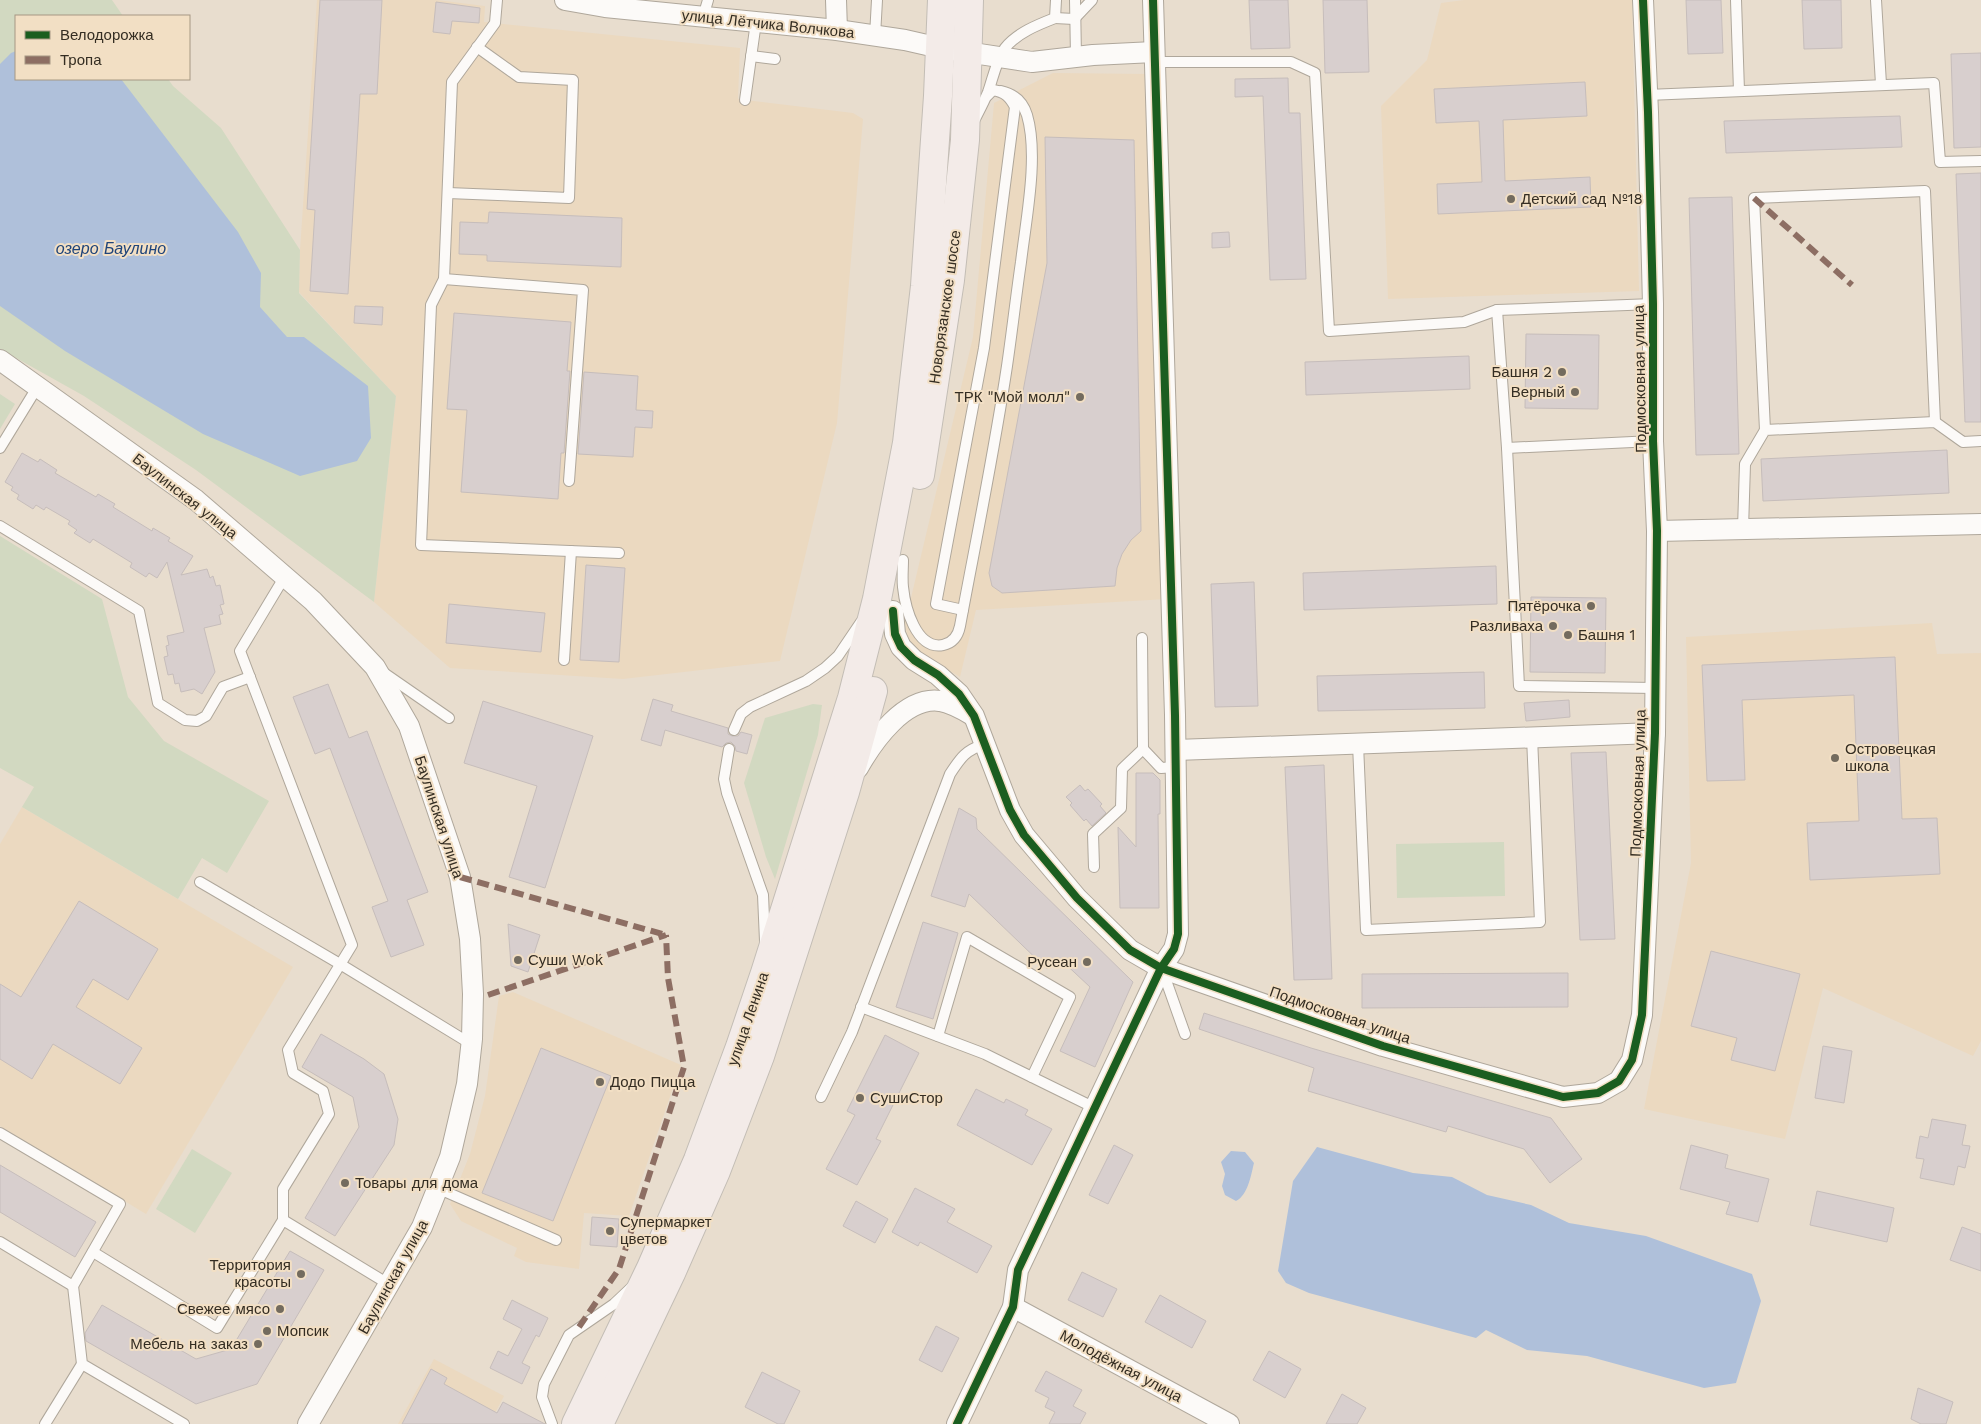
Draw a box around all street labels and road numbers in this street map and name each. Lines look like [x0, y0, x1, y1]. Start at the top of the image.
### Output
street label: улица Лётчика Волчкова [681, 6, 856, 42]
street label: Новорязанское шоссе [925, 229, 965, 385]
street label: Подмосковная улица [1630, 304, 1650, 453]
street label: Баулинская улица [129, 450, 241, 543]
street label: Подмосковная улица [1626, 708, 1650, 857]
street label: Баулинская улица [411, 753, 468, 881]
street label: улица Ленина [724, 969, 773, 1068]
street label: Подмосковная улица [1267, 982, 1413, 1048]
street label: Баулинская улица [354, 1216, 432, 1337]
street label: Молодёжная улица [1057, 1326, 1186, 1406]

